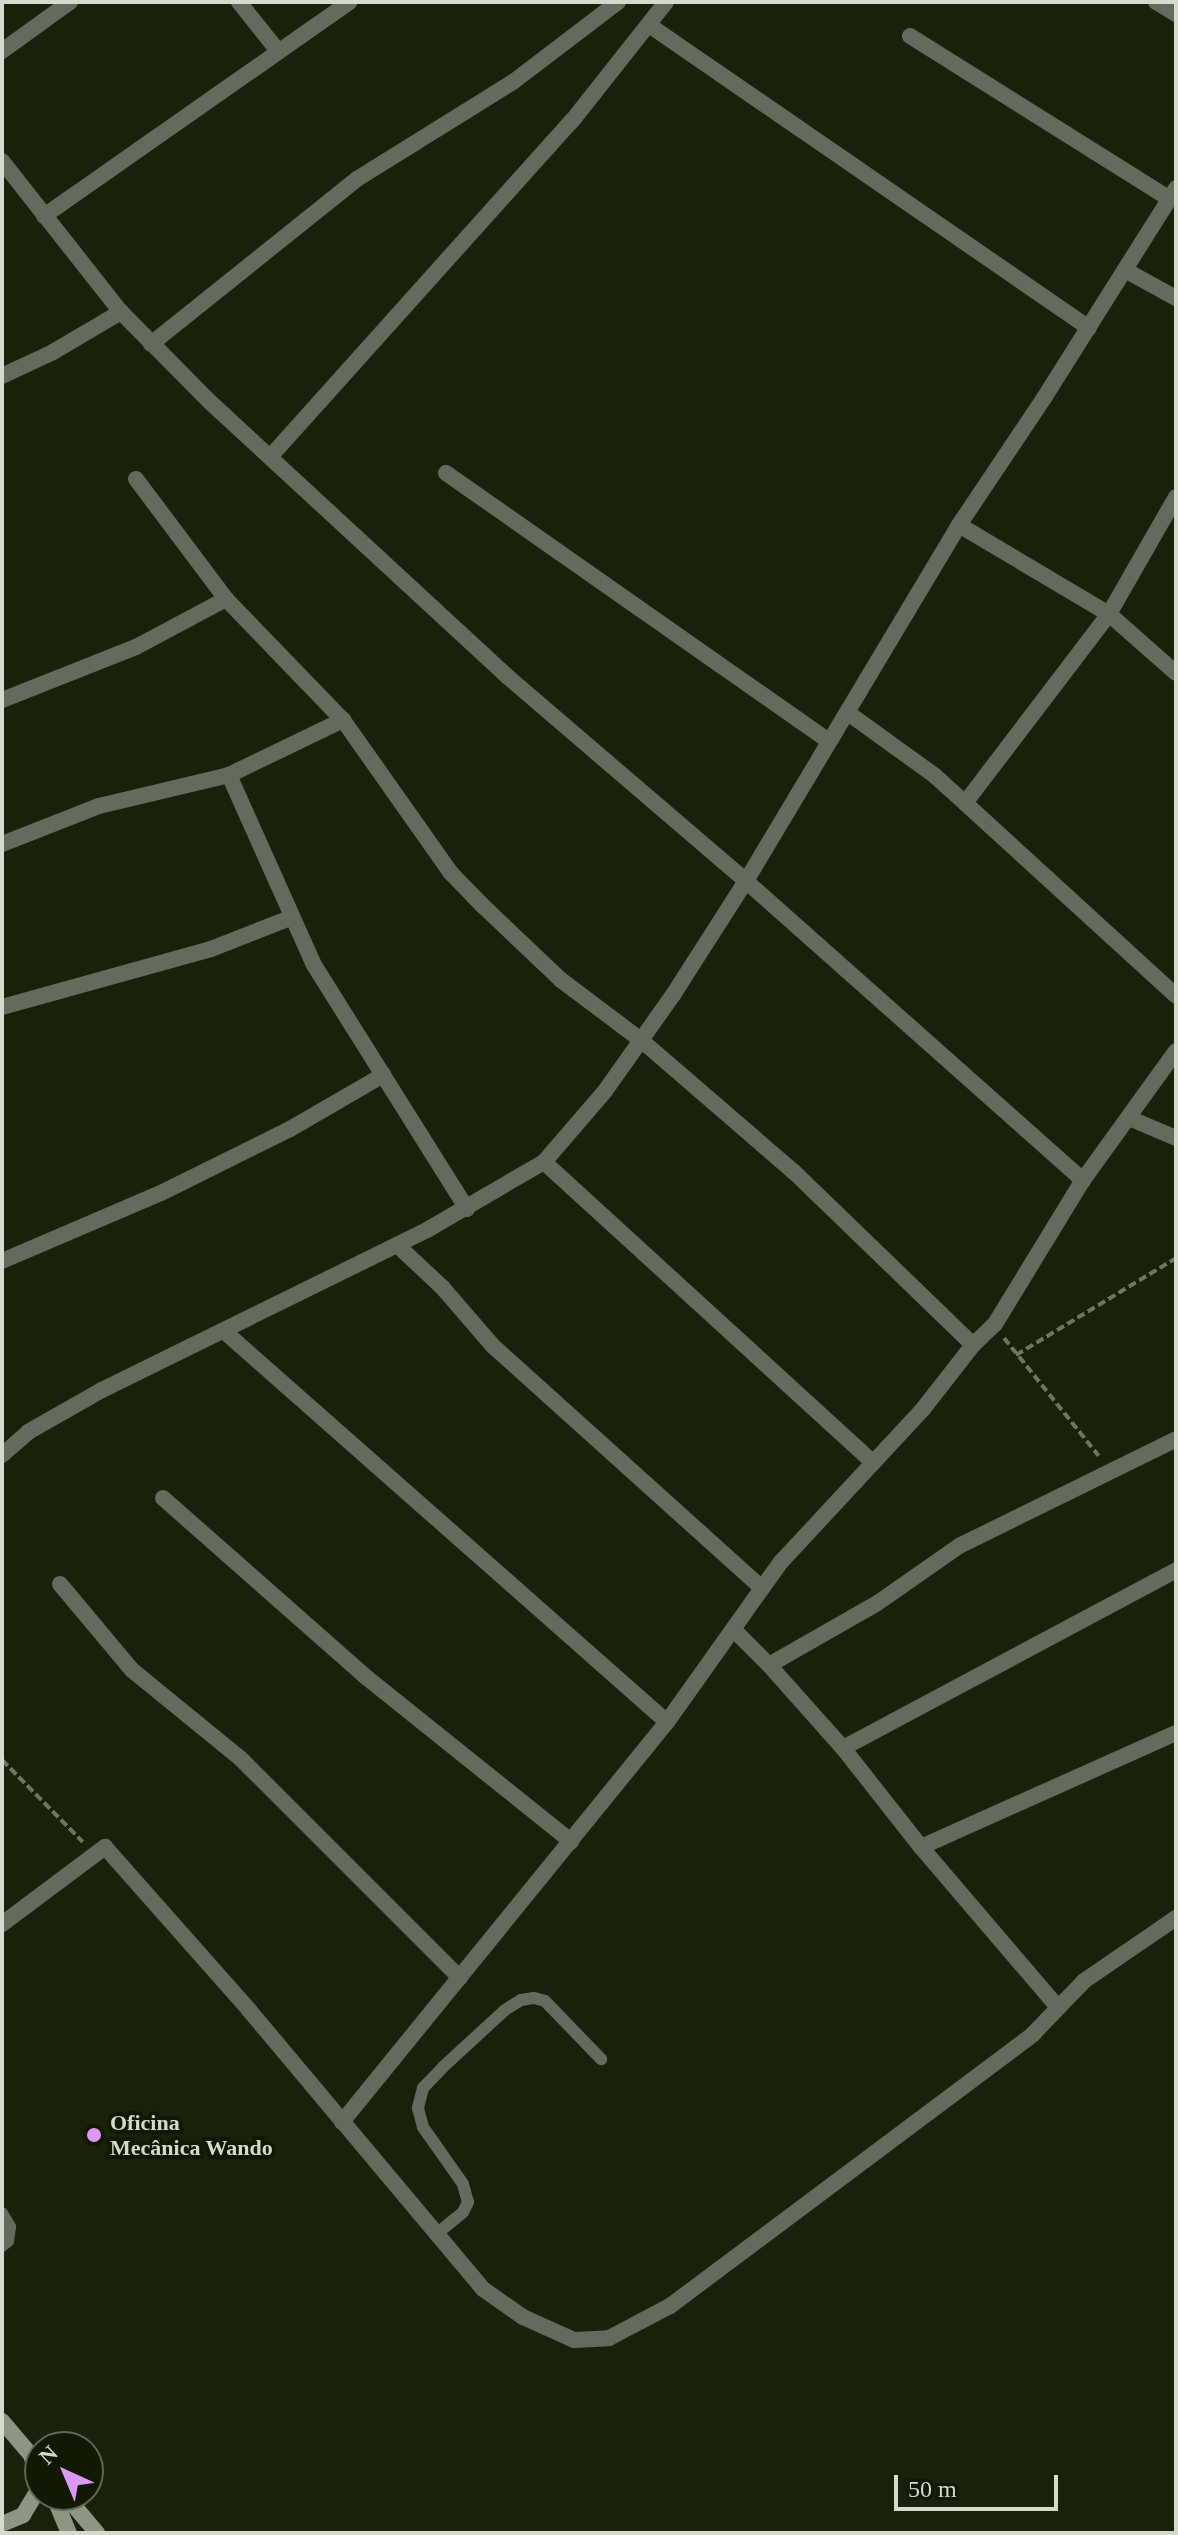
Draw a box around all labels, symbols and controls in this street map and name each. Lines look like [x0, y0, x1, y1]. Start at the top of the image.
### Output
place label: Oficina Mecânica Wando [110, 2109, 273, 2160]
marker: Oficina Mecânica Wando [85, 2126, 103, 2144]
north arrow [24, 2431, 104, 2511]
text: N [34, 2440, 63, 2469]
scale bar [898, 2459, 1062, 2509]
text: 50 m [908, 2476, 957, 2502]

